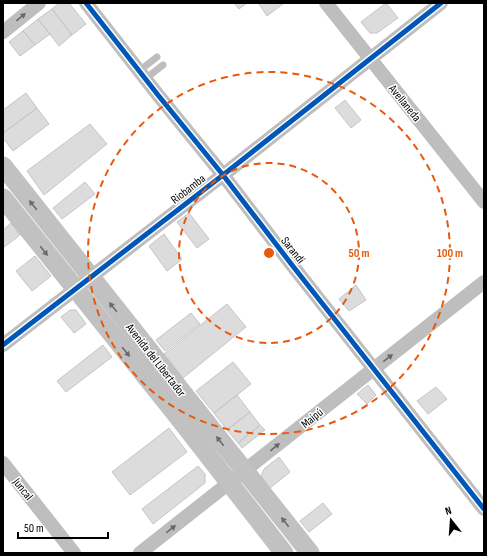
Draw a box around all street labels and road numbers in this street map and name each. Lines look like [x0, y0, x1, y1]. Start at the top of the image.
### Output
street label: Avellaneda [385, 81, 424, 125]
street label: Riobamba [168, 171, 209, 208]
street label: Sarandí [277, 234, 308, 267]
street label: Avenida del Libertador [122, 320, 189, 400]
street label: Maipú [298, 405, 326, 432]
street label: Juncal [9, 474, 36, 503]

